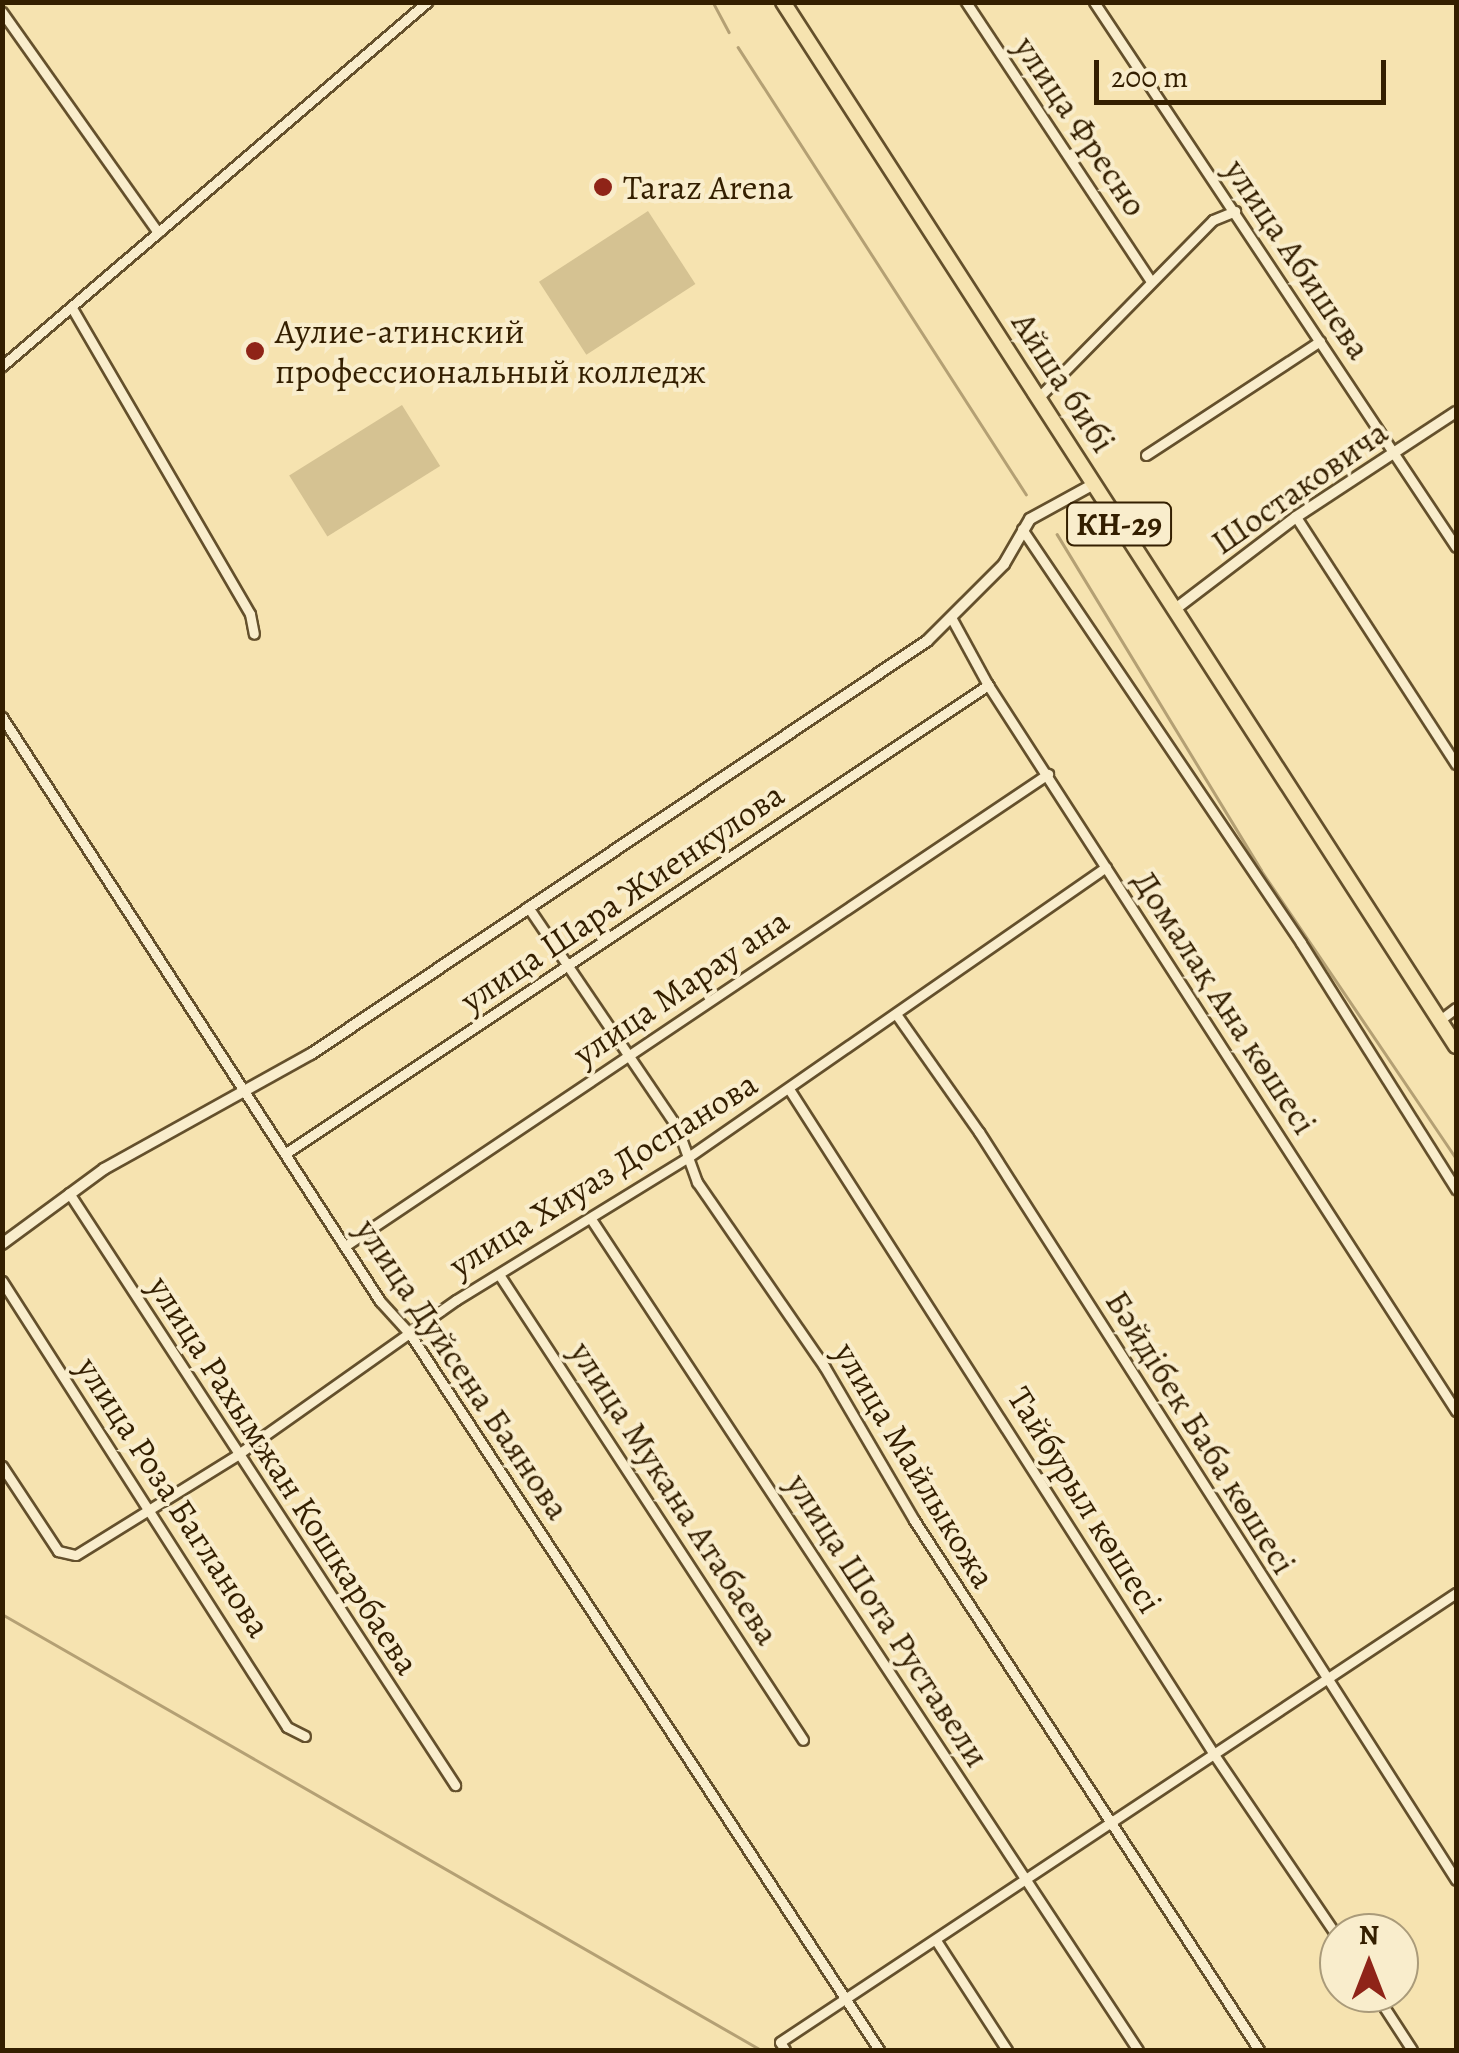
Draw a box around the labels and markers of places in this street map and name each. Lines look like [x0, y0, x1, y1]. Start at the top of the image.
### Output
place label: Taraz Arena [623, 166, 793, 208]
marker: Taraz Arena [592, 176, 614, 198]
place label: Аулие-атинский профессиональный колледж [275, 310, 706, 392]
marker: Аулие-атинский профессиональный колледж [244, 340, 266, 362]

